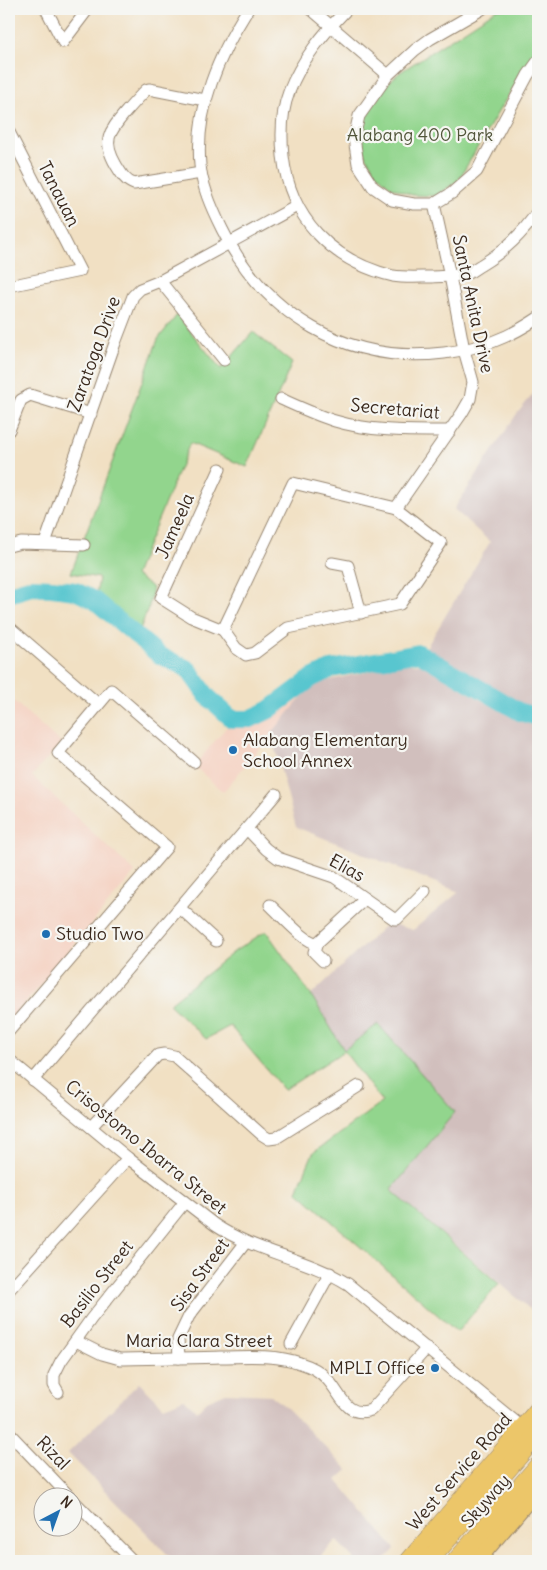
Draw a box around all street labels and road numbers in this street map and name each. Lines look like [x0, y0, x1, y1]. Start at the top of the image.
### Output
street label: Tanauan [33, 157, 86, 230]
street label: Santa Anita Drive [448, 233, 499, 375]
street label: Zaratoga Drive [62, 293, 125, 415]
street label: Secretariat [349, 393, 441, 424]
street label: Jameela [150, 490, 199, 562]
street label: Elias [325, 849, 369, 887]
street label: Crisostomo Ibarra Street [61, 1074, 232, 1219]
street label: Sisa Street [165, 1234, 234, 1316]
street label: Basilio Street [55, 1235, 138, 1332]
street label: Maria Clara Street [126, 1329, 272, 1352]
street label: West Service Road [401, 1408, 516, 1535]
street label: Rizal [32, 1431, 75, 1474]
street label: Skyway [456, 1469, 515, 1532]

